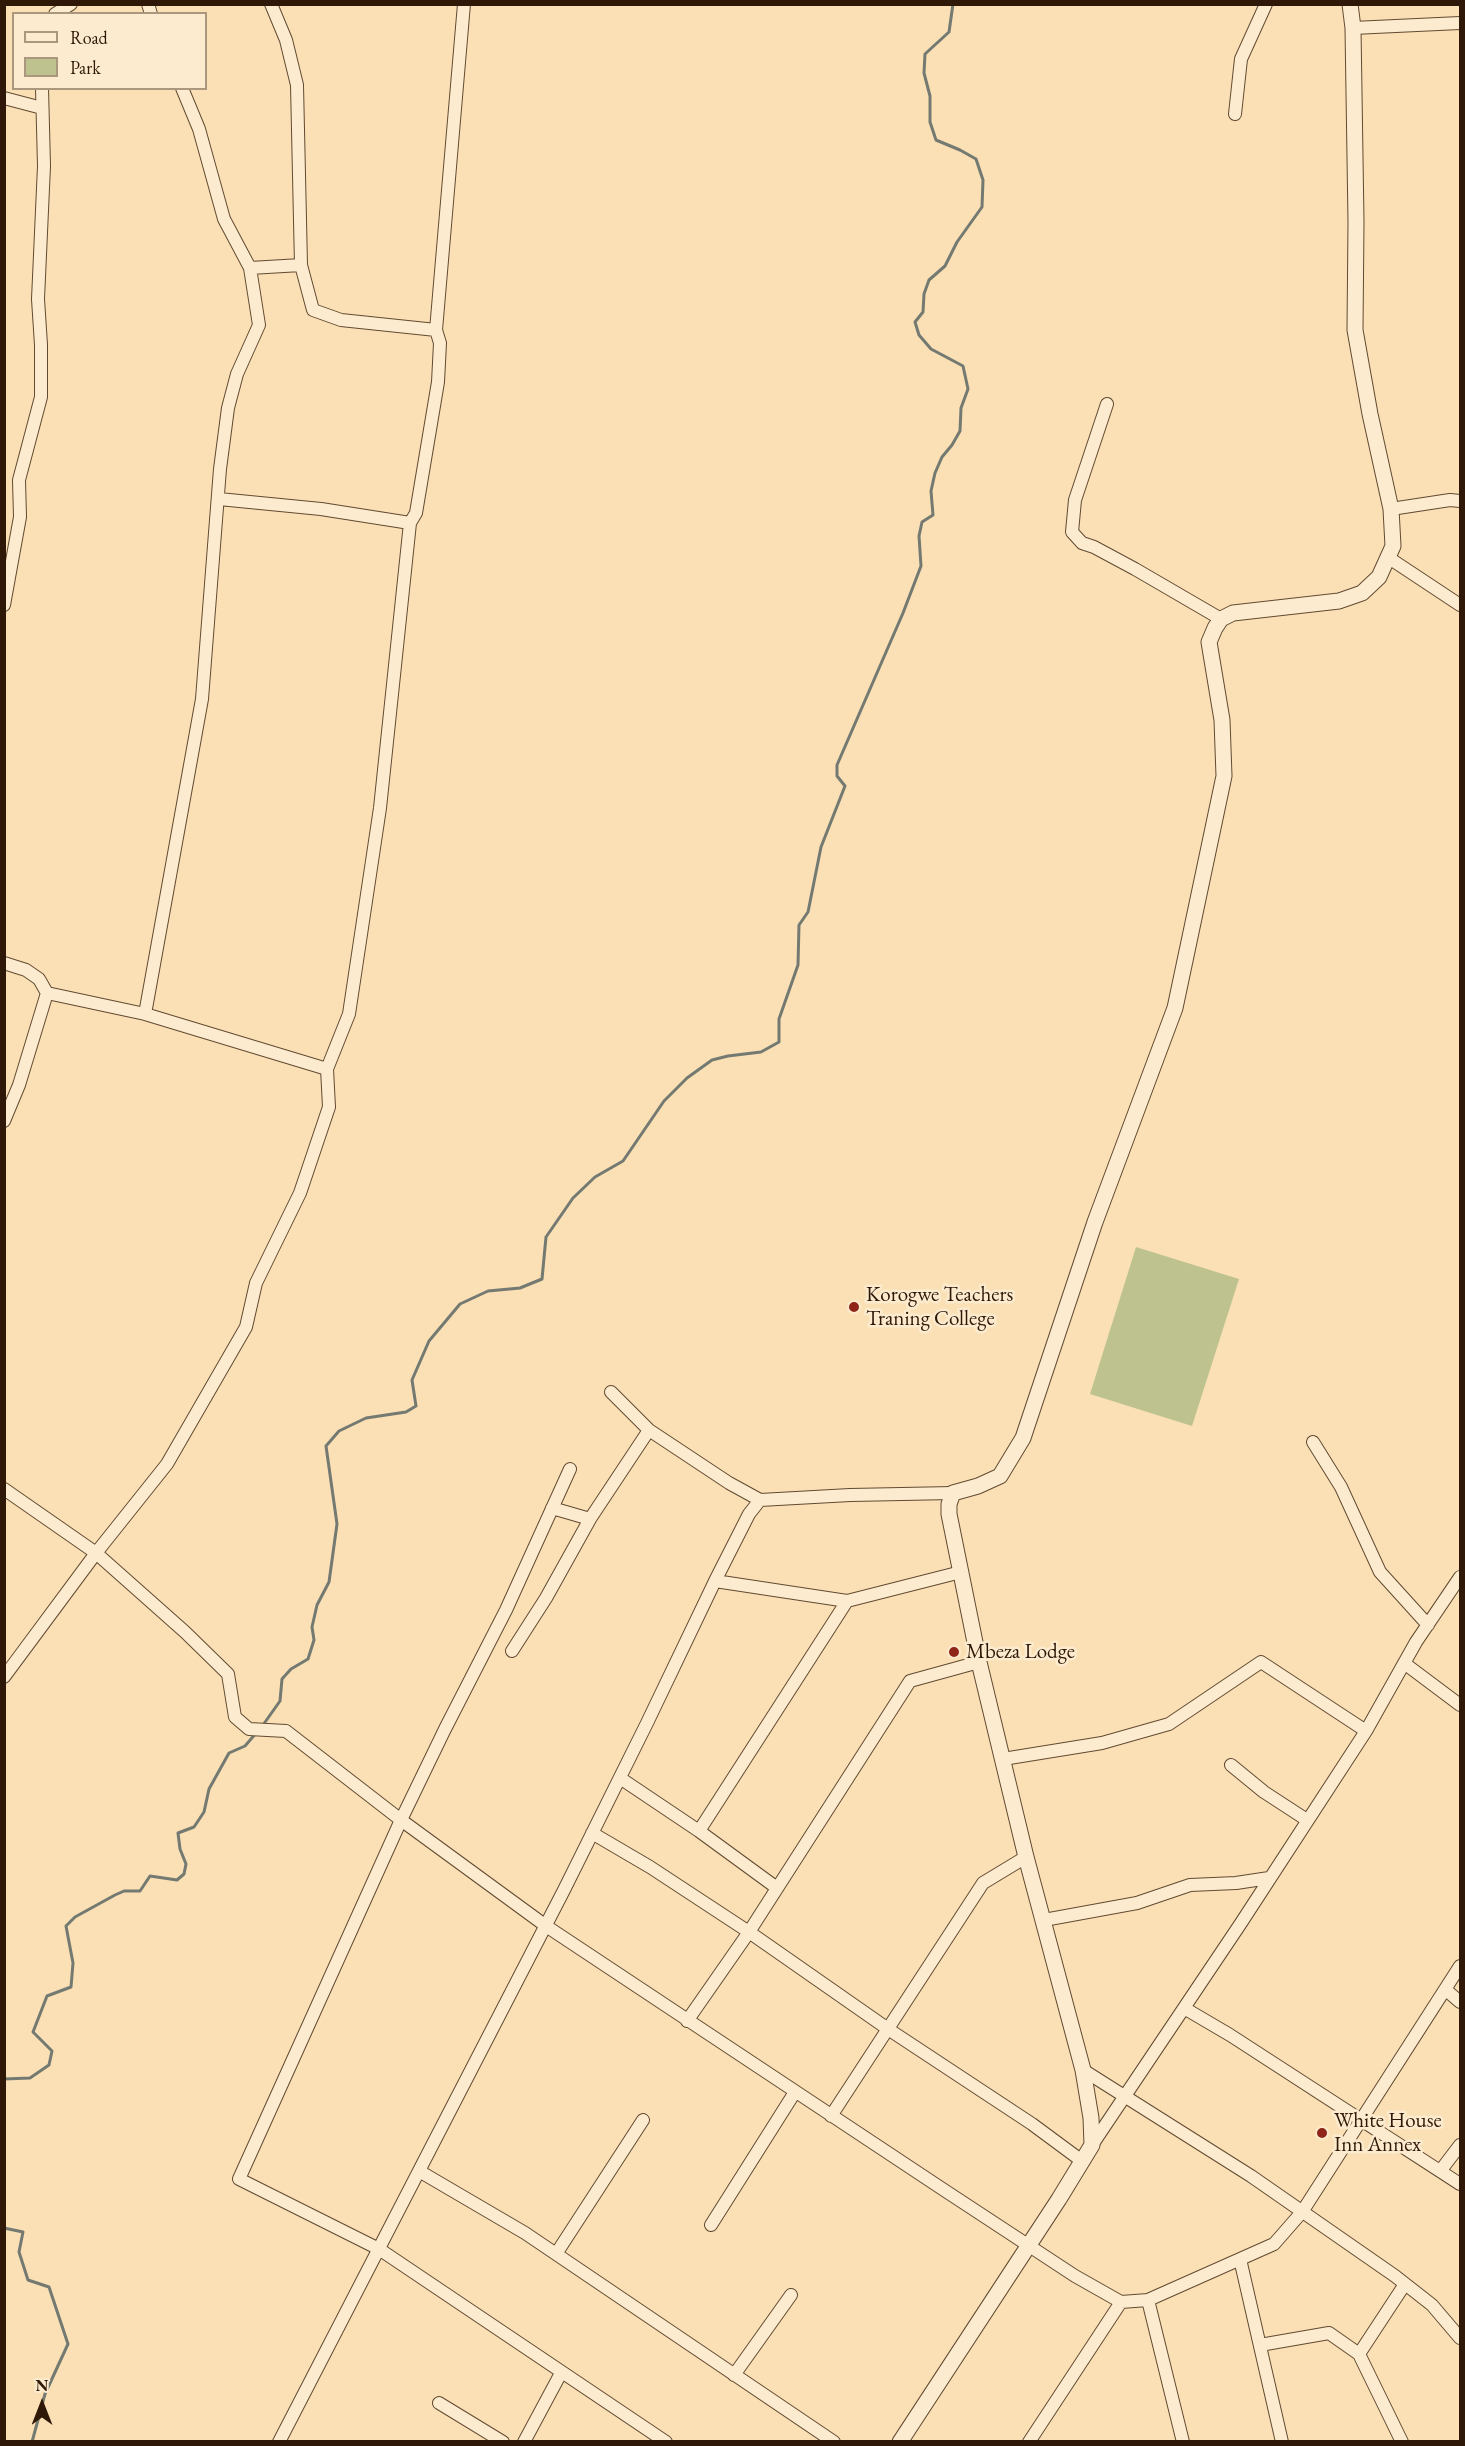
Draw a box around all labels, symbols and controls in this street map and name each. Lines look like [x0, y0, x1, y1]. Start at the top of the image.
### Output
legend [12, 12, 207, 90]
text: Road [70, 26, 108, 49]
text: Park [70, 56, 101, 79]
place label: Korogwe Teachers Traning College [866, 1282, 1013, 1332]
marker: Korogwe Teachers Traning College [847, 1300, 861, 1314]
place label: Mbeza Lodge [966, 1639, 1075, 1665]
marker: Mbeza Lodge [947, 1645, 961, 1659]
place label: White House Inn Annex [1334, 2108, 1442, 2158]
marker: White House Inn Annex [1315, 2126, 1329, 2140]
north arrow [12, 2374, 72, 2434]
text: N [36, 2375, 48, 2396]

